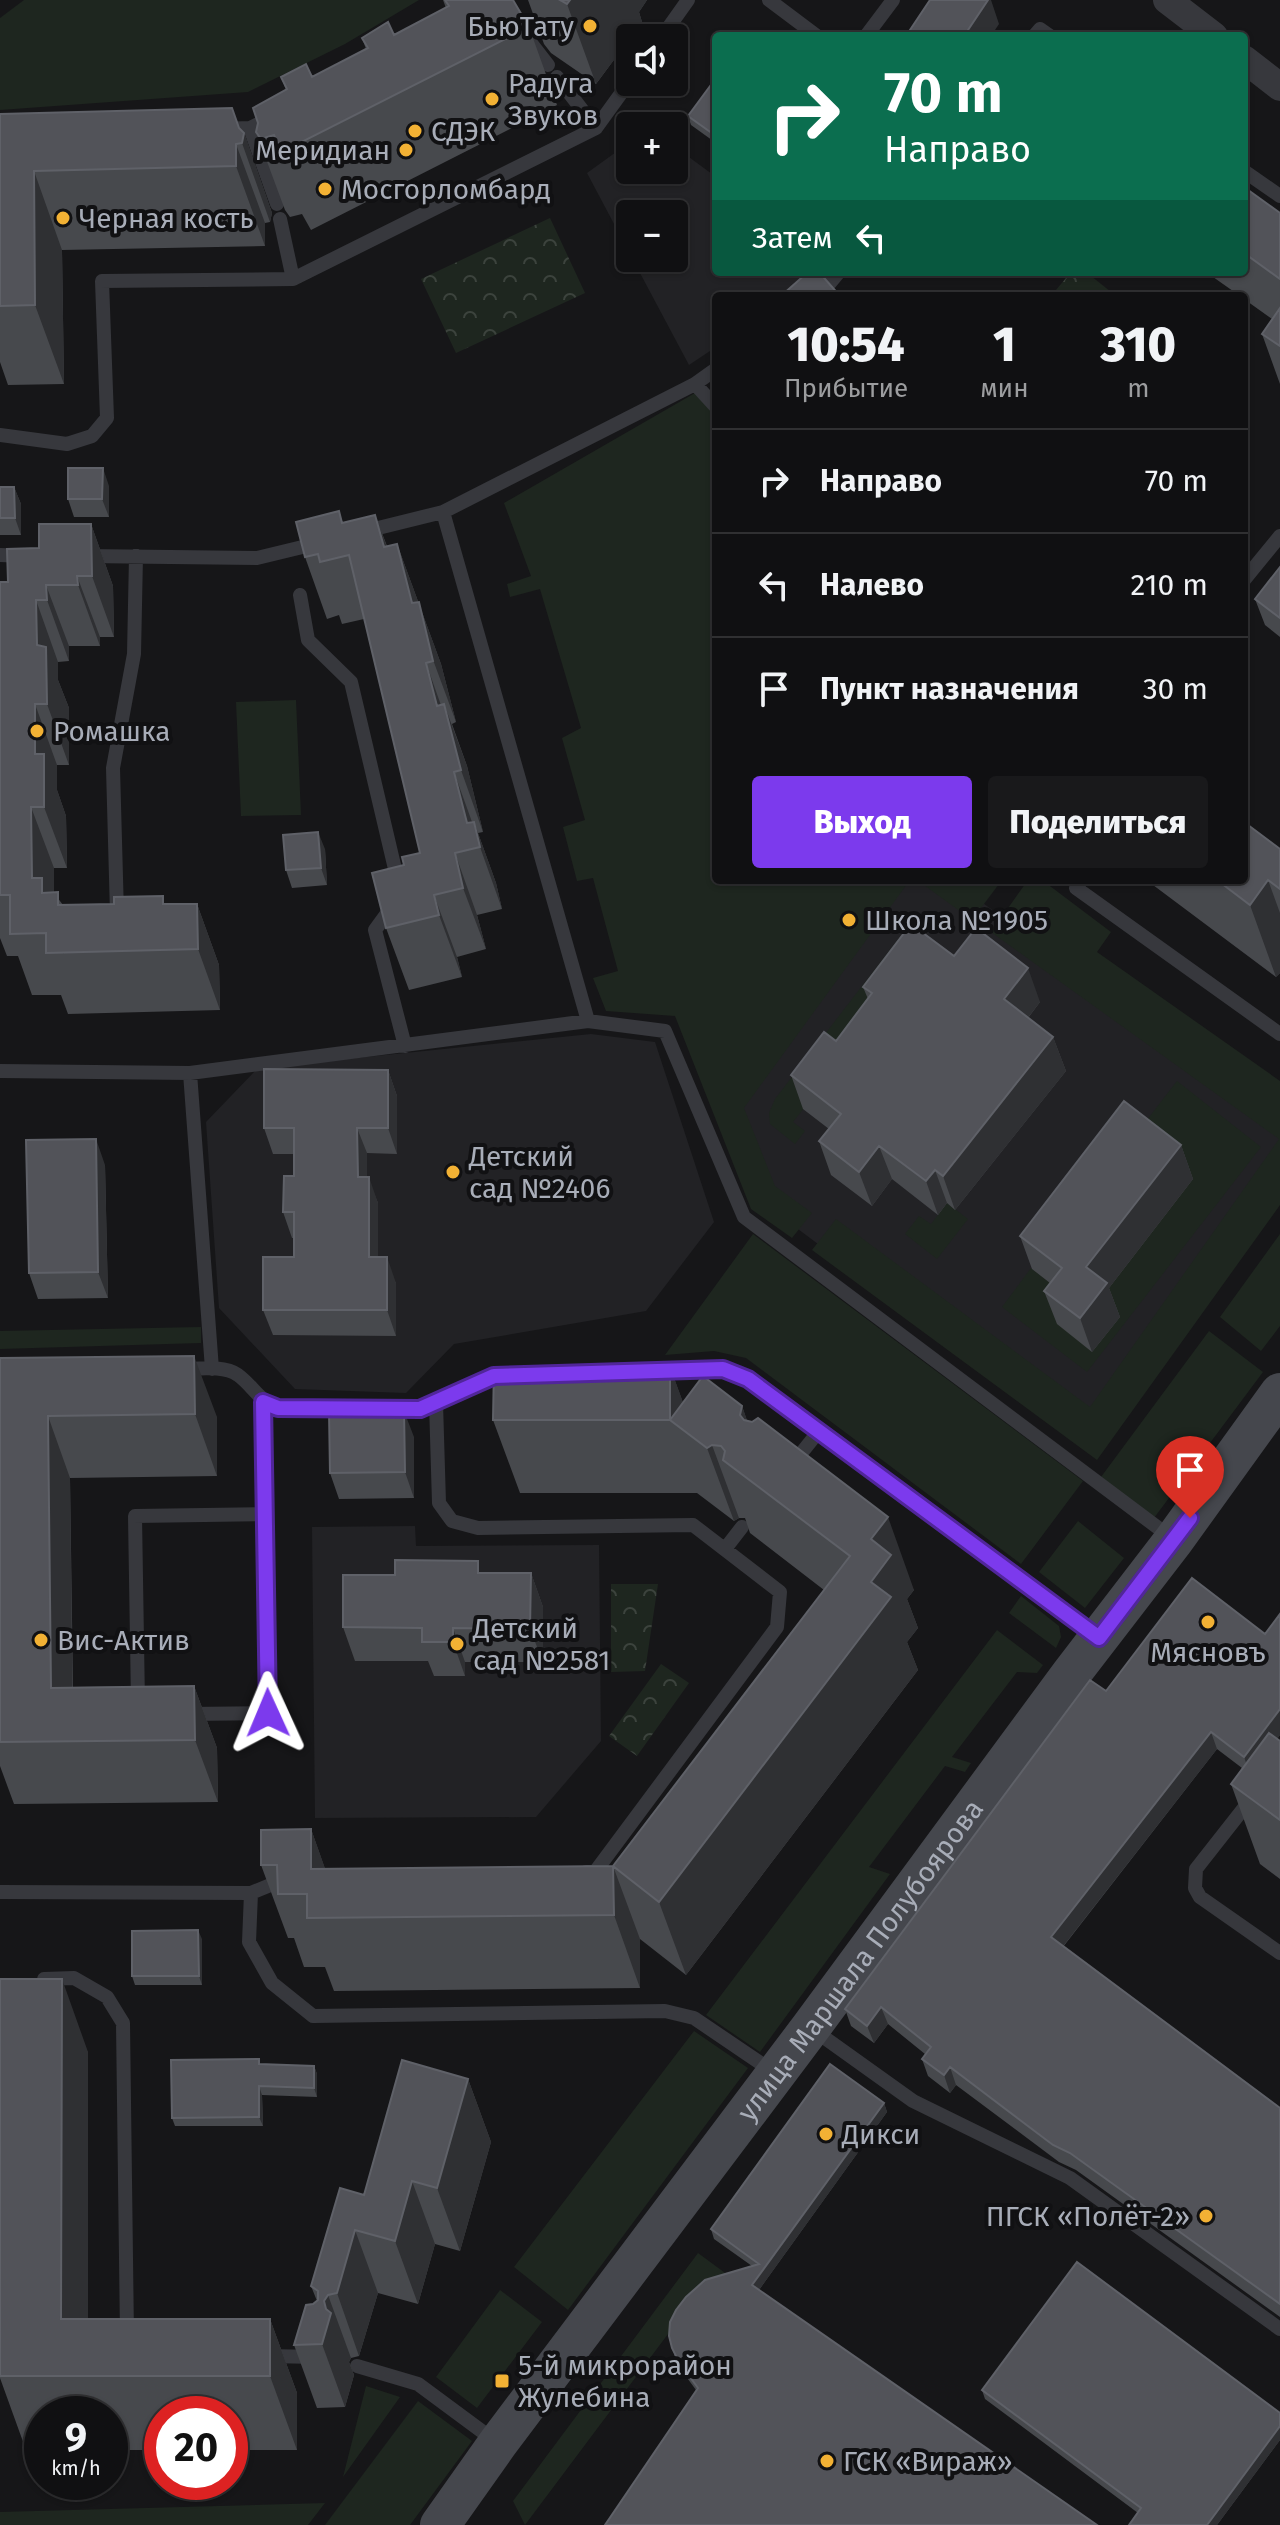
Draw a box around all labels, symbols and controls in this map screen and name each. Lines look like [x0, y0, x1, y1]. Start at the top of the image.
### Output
place label: БьюТату [467, 10, 574, 43]
marker: БьюТату [581, 17, 599, 35]
map controls [616, 24, 688, 272]
button: sound [616, 24, 688, 96]
text: 70 m [884, 60, 1003, 127]
icon: right [752, 64, 856, 168]
place label: Радуга Звуков [508, 67, 598, 132]
marker: Радуга Звуков [483, 90, 501, 108]
button: + [616, 112, 688, 184]
place label: СДЭК [431, 115, 496, 148]
marker: СДЭК [406, 122, 424, 140]
text: Направо [884, 128, 1031, 172]
place label: Меридиан [255, 134, 390, 167]
marker: Меридиан [397, 141, 415, 159]
place label: Мосгорломбард [341, 173, 551, 206]
marker: Мосгорломбард [316, 180, 334, 198]
button: − [616, 200, 688, 272]
place label: Черная кость [79, 202, 254, 235]
marker: Черная кость [54, 209, 72, 227]
icon: left [849, 216, 893, 260]
text: Затем [752, 220, 833, 256]
text: 10:54 [788, 316, 905, 374]
text: 1 [993, 316, 1016, 374]
text: 310 [1101, 316, 1176, 374]
text: Прибытие [784, 373, 908, 404]
text: мин [980, 373, 1029, 404]
text: m [1127, 373, 1149, 404]
icon: right [752, 459, 796, 503]
text: Направо [820, 463, 942, 499]
text: 70 m [1145, 463, 1208, 499]
icon: left [752, 563, 796, 607]
text: Налево [820, 567, 924, 603]
text: 210 m [1131, 567, 1208, 603]
icon: arrive [752, 667, 796, 711]
text: Пункт назначения [820, 671, 1079, 707]
text: 30 m [1143, 671, 1208, 707]
place label: Ромашка [53, 715, 170, 748]
marker: Ромашка [28, 722, 46, 740]
button: Выход [752, 776, 972, 868]
button: Поделиться [988, 776, 1208, 868]
place label: Школа №1905 [865, 904, 1048, 937]
marker: Школа №1905 [840, 911, 858, 929]
place label: Детский сад №2406 [468, 1140, 610, 1205]
marker: Детский сад №2406 [444, 1163, 462, 1181]
pin [1156, 1436, 1224, 1518]
icon: arrive [1168, 1448, 1212, 1492]
place label: Детский сад №2581 [472, 1612, 610, 1677]
marker: Мясновъ [1199, 1613, 1217, 1631]
place label: Вис-Актив [57, 1624, 190, 1657]
marker: Вис-Актив [32, 1631, 50, 1649]
marker: Детский сад №2581 [448, 1635, 466, 1653]
place label: Мясновъ [1150, 1636, 1266, 1669]
position arrow [226, 1671, 310, 1755]
street label: улица Маршала Полубоярова [730, 1793, 990, 2127]
place label: Дикси [841, 2118, 920, 2151]
marker: Дикси [817, 2125, 835, 2143]
place label: ПГСК «Полёт-2» [986, 2200, 1190, 2233]
marker: ПГСК «Полёт-2» [1197, 2207, 1215, 2225]
place label: 5-й микрорайон Жулебина [518, 2349, 732, 2414]
marker: 5-й микрорайон Жулебина [493, 2372, 511, 2390]
speed limit sign: 20 [144, 2396, 248, 2500]
text: 9 [65, 2414, 87, 2462]
place label: ГСК «Вираж» [843, 2445, 1013, 2478]
marker: ГСК «Вираж» [818, 2452, 836, 2470]
text: km/h [51, 2456, 101, 2480]

